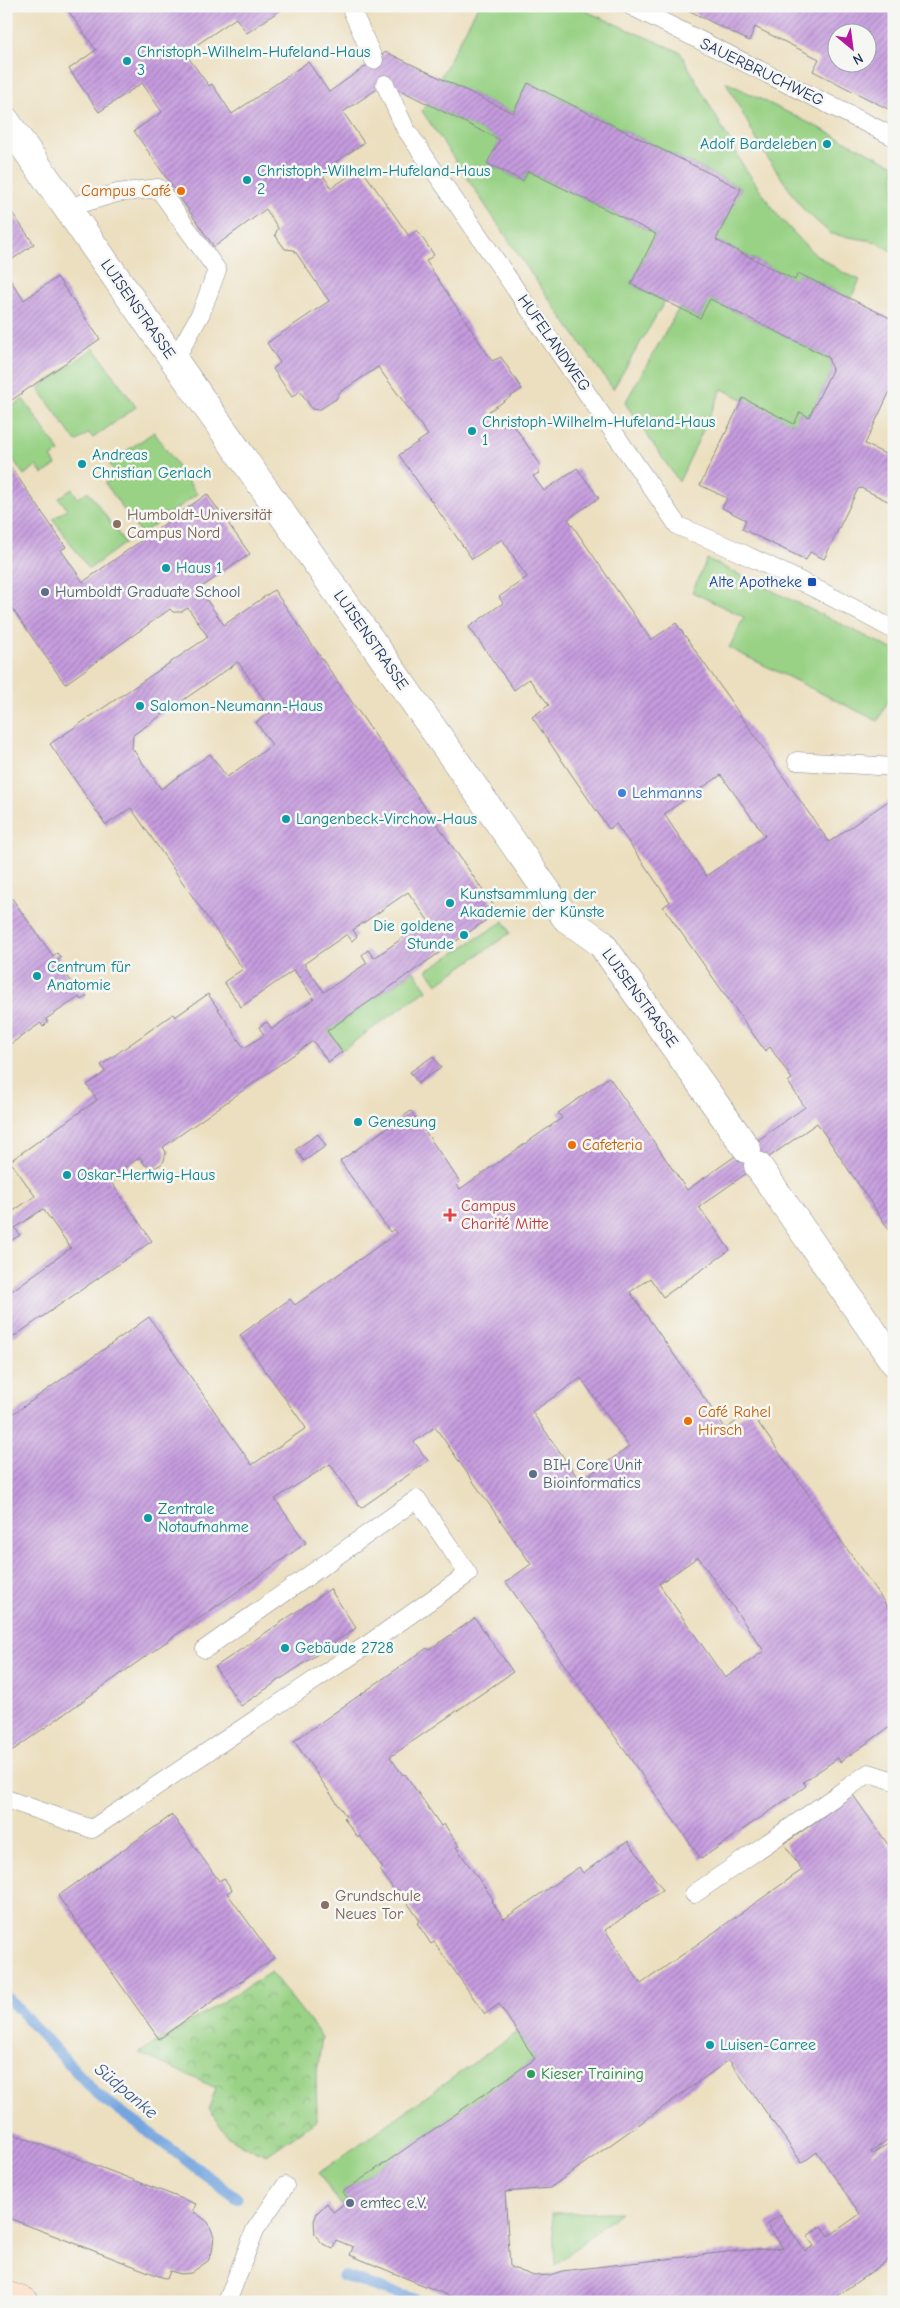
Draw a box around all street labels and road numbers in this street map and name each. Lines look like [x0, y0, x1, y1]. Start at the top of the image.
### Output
street label: SAUERBRUCHWEG [697, 34, 827, 110]
street label: LUISENSTRASSE [97, 256, 179, 362]
street label: HUFELANDWEG [514, 291, 594, 395]
street label: LUISENSTRASSE [330, 587, 412, 693]
street label: LUISENSTRASSE [598, 945, 682, 1051]

